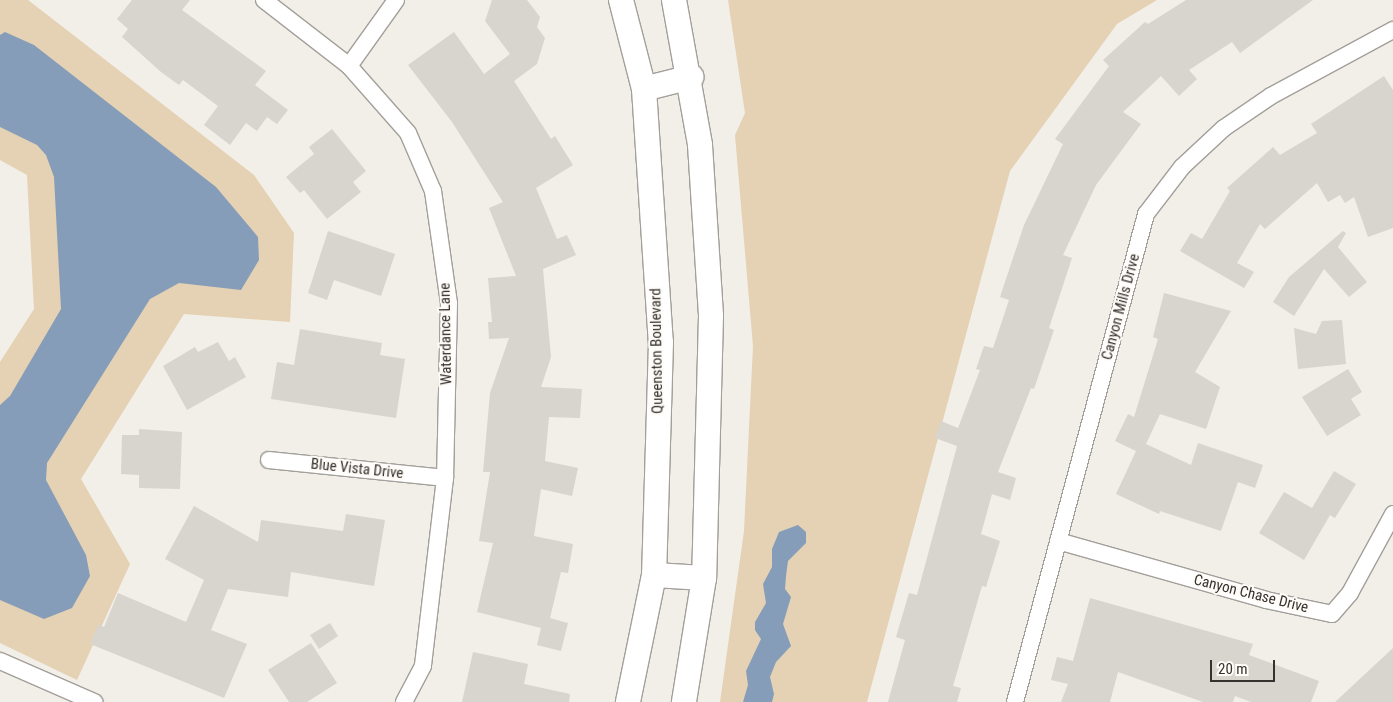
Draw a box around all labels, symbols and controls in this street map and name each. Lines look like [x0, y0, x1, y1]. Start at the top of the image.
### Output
street label: Canyon Mills Drive [1098, 252, 1144, 362]
street label: Waterdance Lane [436, 283, 456, 385]
street label: Queenston Boulevard [647, 288, 667, 414]
street label: Blue Vista Drive [310, 455, 404, 483]
street label: Canyon Chase Drive [1192, 571, 1310, 617]
scale bar [1213, 650, 1278, 682]
text: 20 m [1218, 660, 1248, 678]

